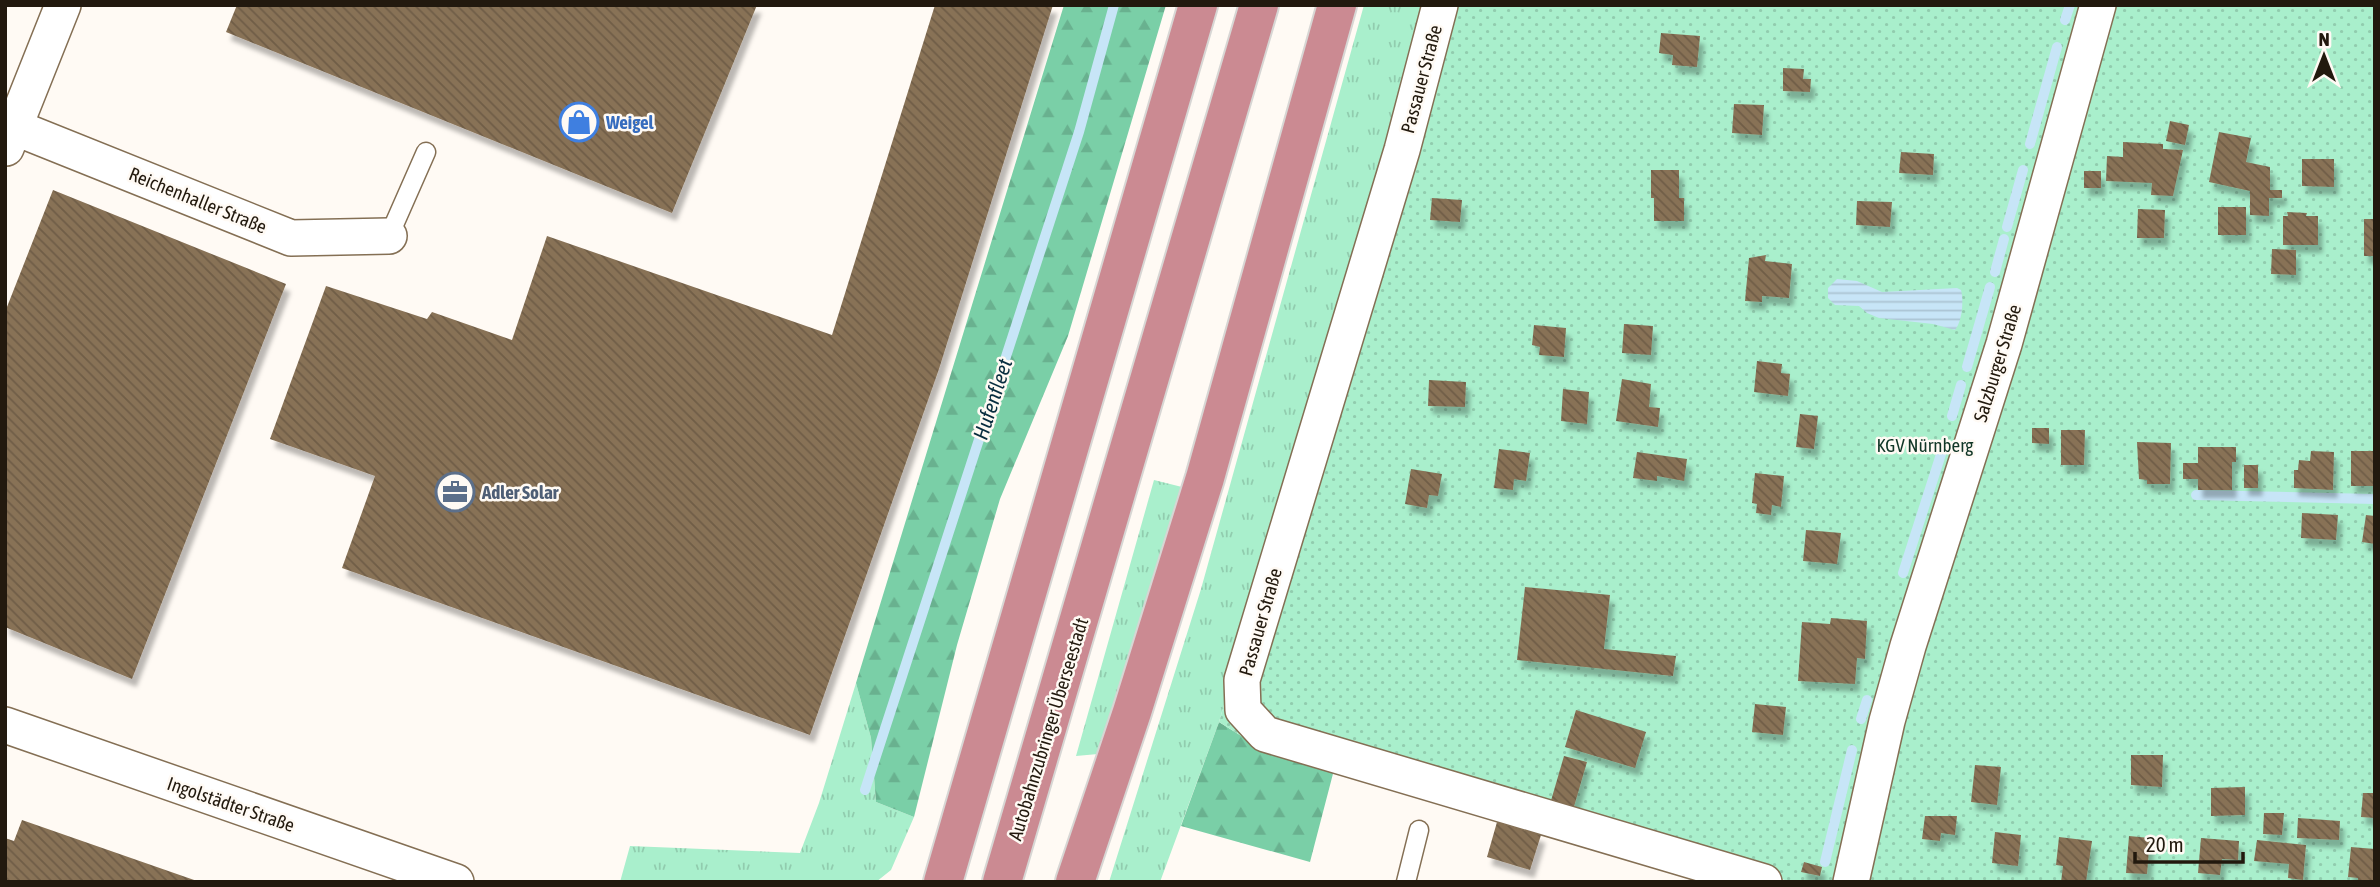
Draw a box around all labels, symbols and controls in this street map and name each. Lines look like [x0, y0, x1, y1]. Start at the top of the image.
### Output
north arrow [2289, 21, 2359, 91]
street label: Passauer Straße [1396, 22, 1446, 136]
text: N [2318, 28, 2330, 50]
shop icon: Weigel [558, 101, 600, 143]
place label: Weigel [605, 111, 655, 133]
street label: Reichenhaller Straße [126, 162, 270, 238]
street label: Salzburger Straße [1969, 302, 2025, 424]
water label: Hufenfleet [968, 356, 1016, 442]
park label: KGV Nürnberg [1877, 434, 1974, 456]
office icon: Adler Solar [434, 471, 476, 513]
place label: Adler Solar [481, 481, 559, 503]
street label: Passauer Straße [1234, 566, 1286, 678]
street label: Autobahnzubringer Überseestadt [1004, 615, 1092, 843]
street label: Ingolstädter Straße [165, 772, 297, 836]
scale bar [2135, 820, 2244, 864]
text: 20 m [2146, 832, 2184, 856]

